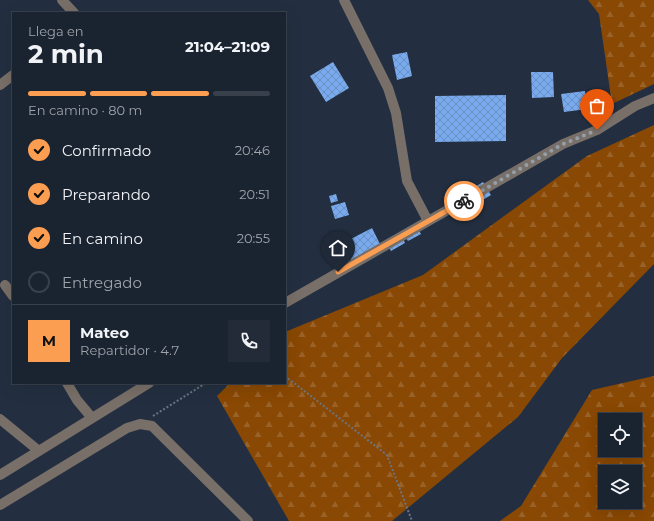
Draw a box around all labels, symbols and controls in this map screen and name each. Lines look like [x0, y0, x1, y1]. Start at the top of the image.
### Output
text: Llega en [28, 23, 84, 39]
text: 21:04–21:09 [185, 37, 270, 56]
text: 2 min [28, 38, 104, 70]
pin [580, 89, 614, 130]
icon: bag [586, 95, 608, 117]
text: En camino · 80 m [28, 102, 142, 118]
icon: check [28, 139, 50, 161]
text: Confirmado [62, 141, 151, 160]
text: 20:46 [235, 142, 270, 158]
courier [444, 181, 484, 221]
icon: check [28, 183, 50, 205]
text: Preparando [62, 185, 150, 204]
text: 20:51 [239, 186, 270, 202]
icon: bike [453, 190, 475, 212]
icon: check [28, 227, 50, 249]
text: En camino [62, 229, 143, 248]
text: 20:55 [237, 230, 270, 246]
pin [321, 231, 355, 272]
icon: home [327, 237, 349, 259]
text: Entregado [62, 273, 142, 292]
button: phone [228, 320, 270, 362]
text: Mateo [80, 323, 129, 342]
text: M [42, 331, 56, 350]
text: Repartidor · 4.7 [80, 342, 179, 358]
map controls [598, 413, 642, 509]
button: locate [598, 413, 642, 457]
button: layers [598, 465, 642, 509]

